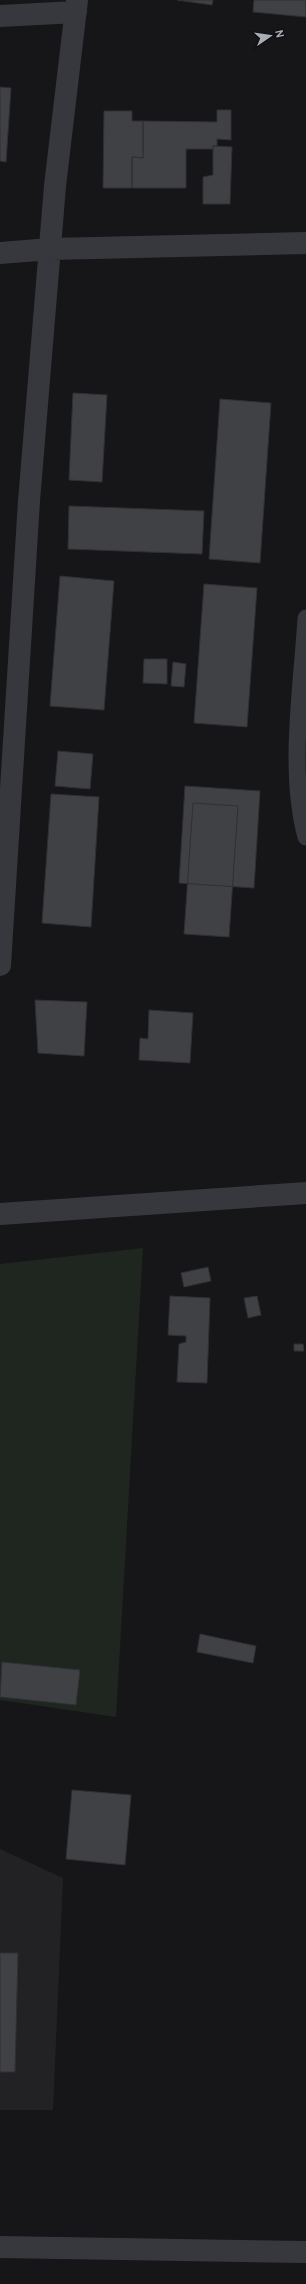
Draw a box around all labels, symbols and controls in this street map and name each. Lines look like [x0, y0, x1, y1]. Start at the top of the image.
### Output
north arrow [250, 16, 290, 56]
text: N [271, 29, 286, 39]

